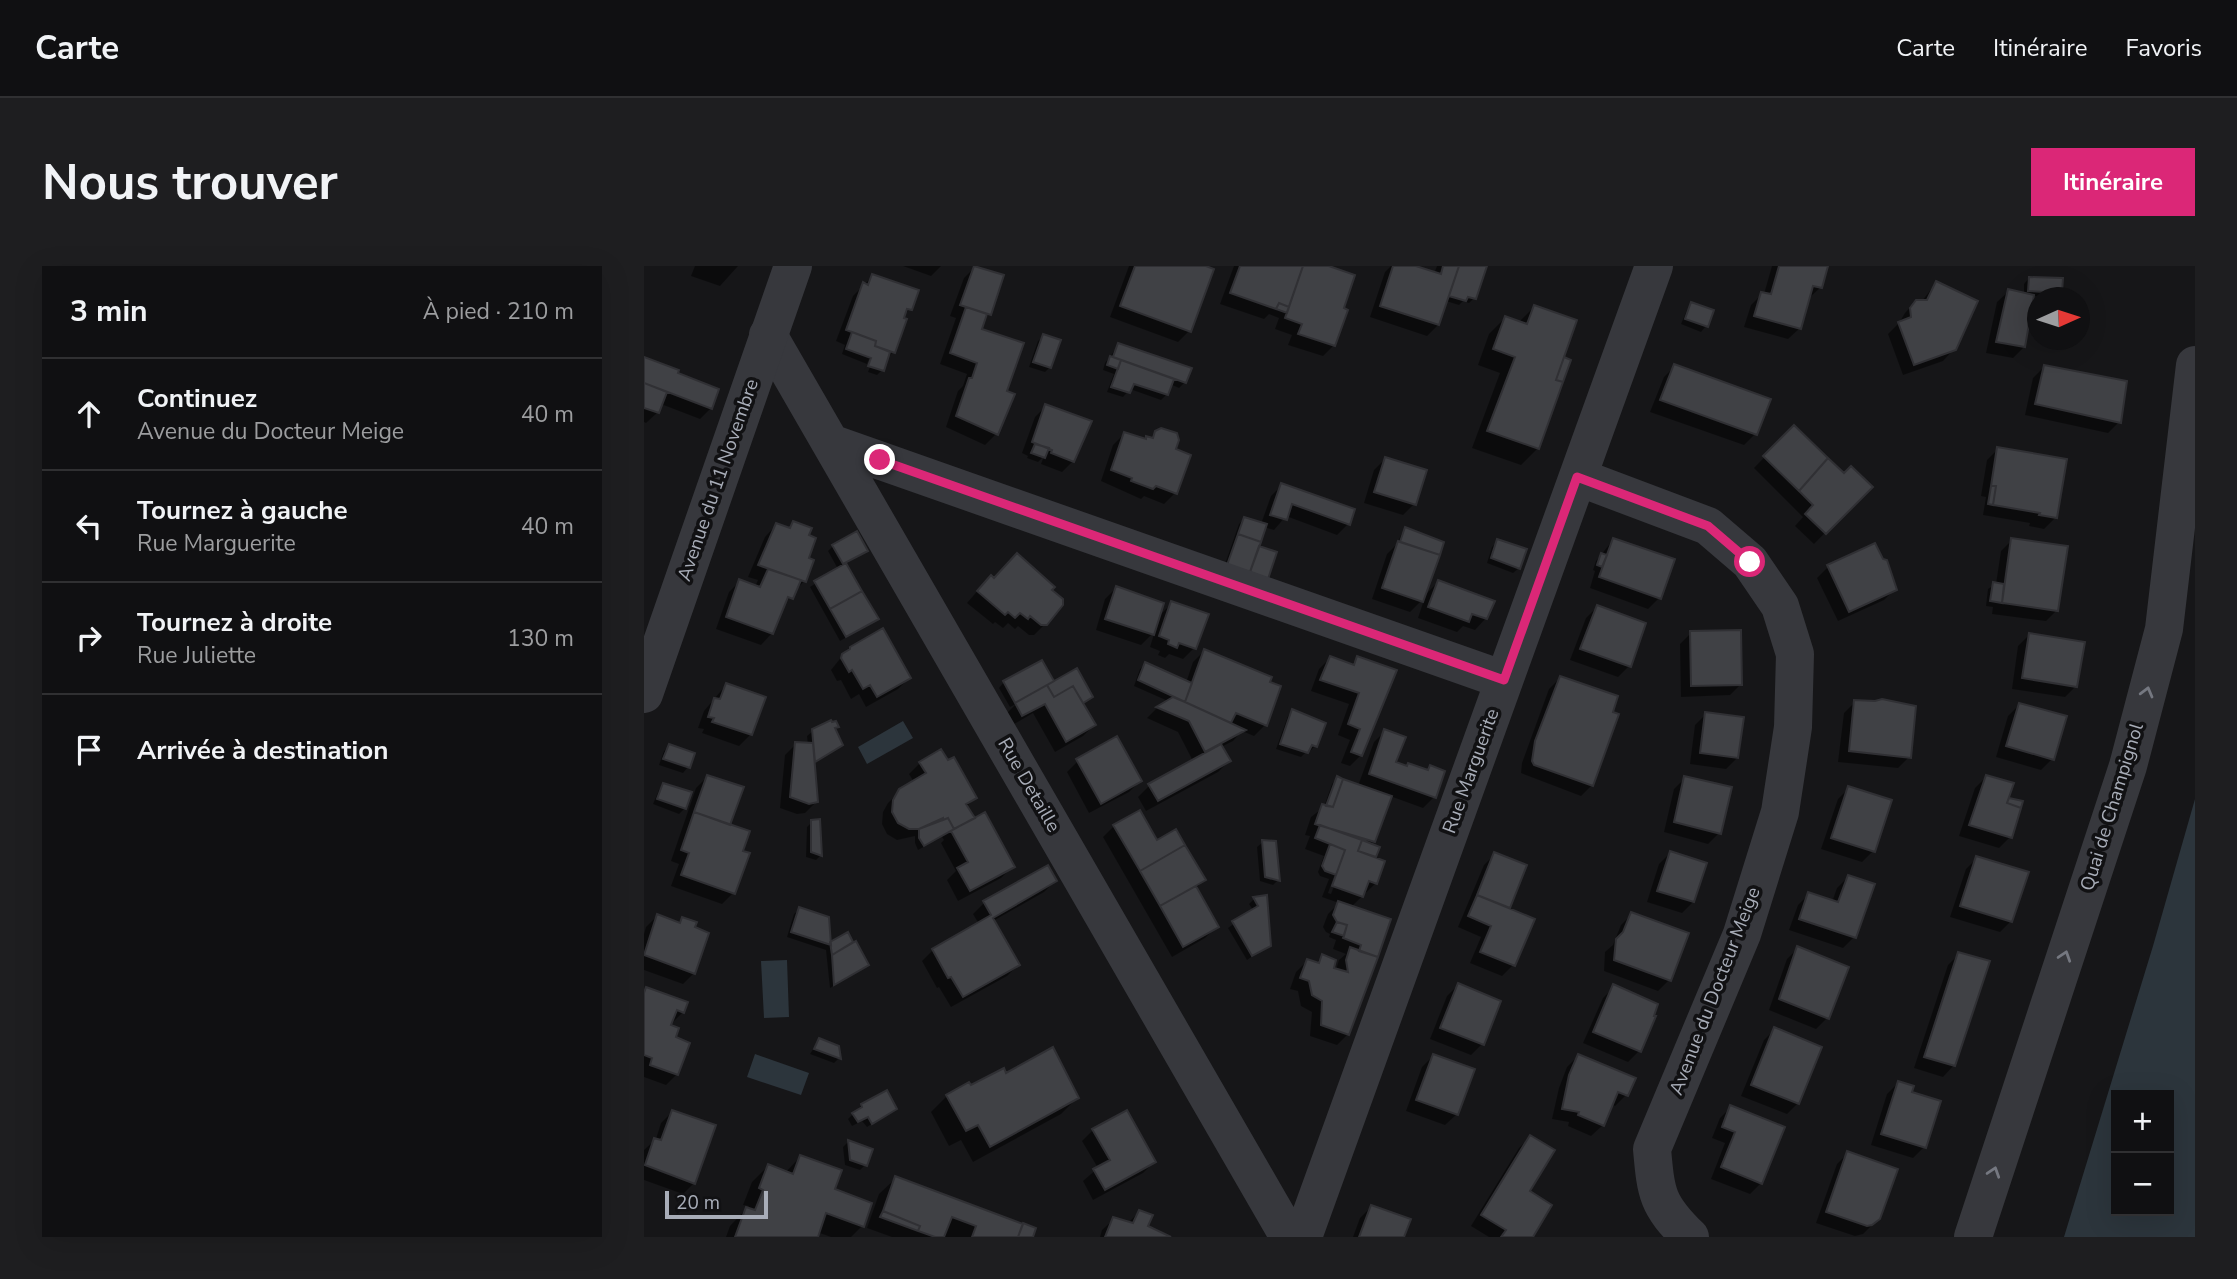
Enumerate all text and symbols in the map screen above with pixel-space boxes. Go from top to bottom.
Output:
text: Carte [35,26,119,71]
text: Carte [1896,32,1955,64]
text: Itinéraire [1993,32,2087,64]
text: Favoris [2125,32,2202,64]
button: Itinéraire [2031,148,2195,216]
text: Nous trouver [42,149,338,216]
north arrow [2027,287,2090,350]
text: 3 min [70,291,148,332]
text: À pied · 210 m [423,296,574,327]
street label: Avenue du 11 Novembre [671,375,765,585]
text: Continuez [137,381,257,416]
icon: ahead [70,395,108,433]
text: 40 m [521,399,574,430]
text: Avenue du Docteur Meige [137,416,404,447]
route end [864,444,895,475]
text: Tournez à gauche [137,493,348,528]
icon: left [70,507,108,545]
text: 40 m [521,511,574,542]
text: Rue Marguerite [137,528,296,559]
route start [1734,546,1765,577]
text: Tournez à droite [137,605,332,640]
icon: right [70,619,108,657]
text: 130 m [507,623,574,654]
text: Rue Juliette [137,640,256,671]
one-way arrow [2139,686,2153,698]
street label: Rue Marguerite [1436,705,1506,837]
street label: Quai de Champignol [2074,720,2150,894]
icon: arrive [70,731,108,769]
text: Arrivée à destination [137,733,388,768]
street label: Rue Detaille [992,733,1066,837]
street label: Avenue du Docteur Meige [1663,883,1767,1099]
one-way arrow [2057,950,2071,963]
map controls [2111,1090,2174,1216]
button: + [2111,1090,2174,1153]
button: − [2111,1153,2174,1216]
one-way arrow [1986,1166,2000,1179]
scale bar [665,1188,768,1220]
text: 20 m [676,1190,720,1216]

